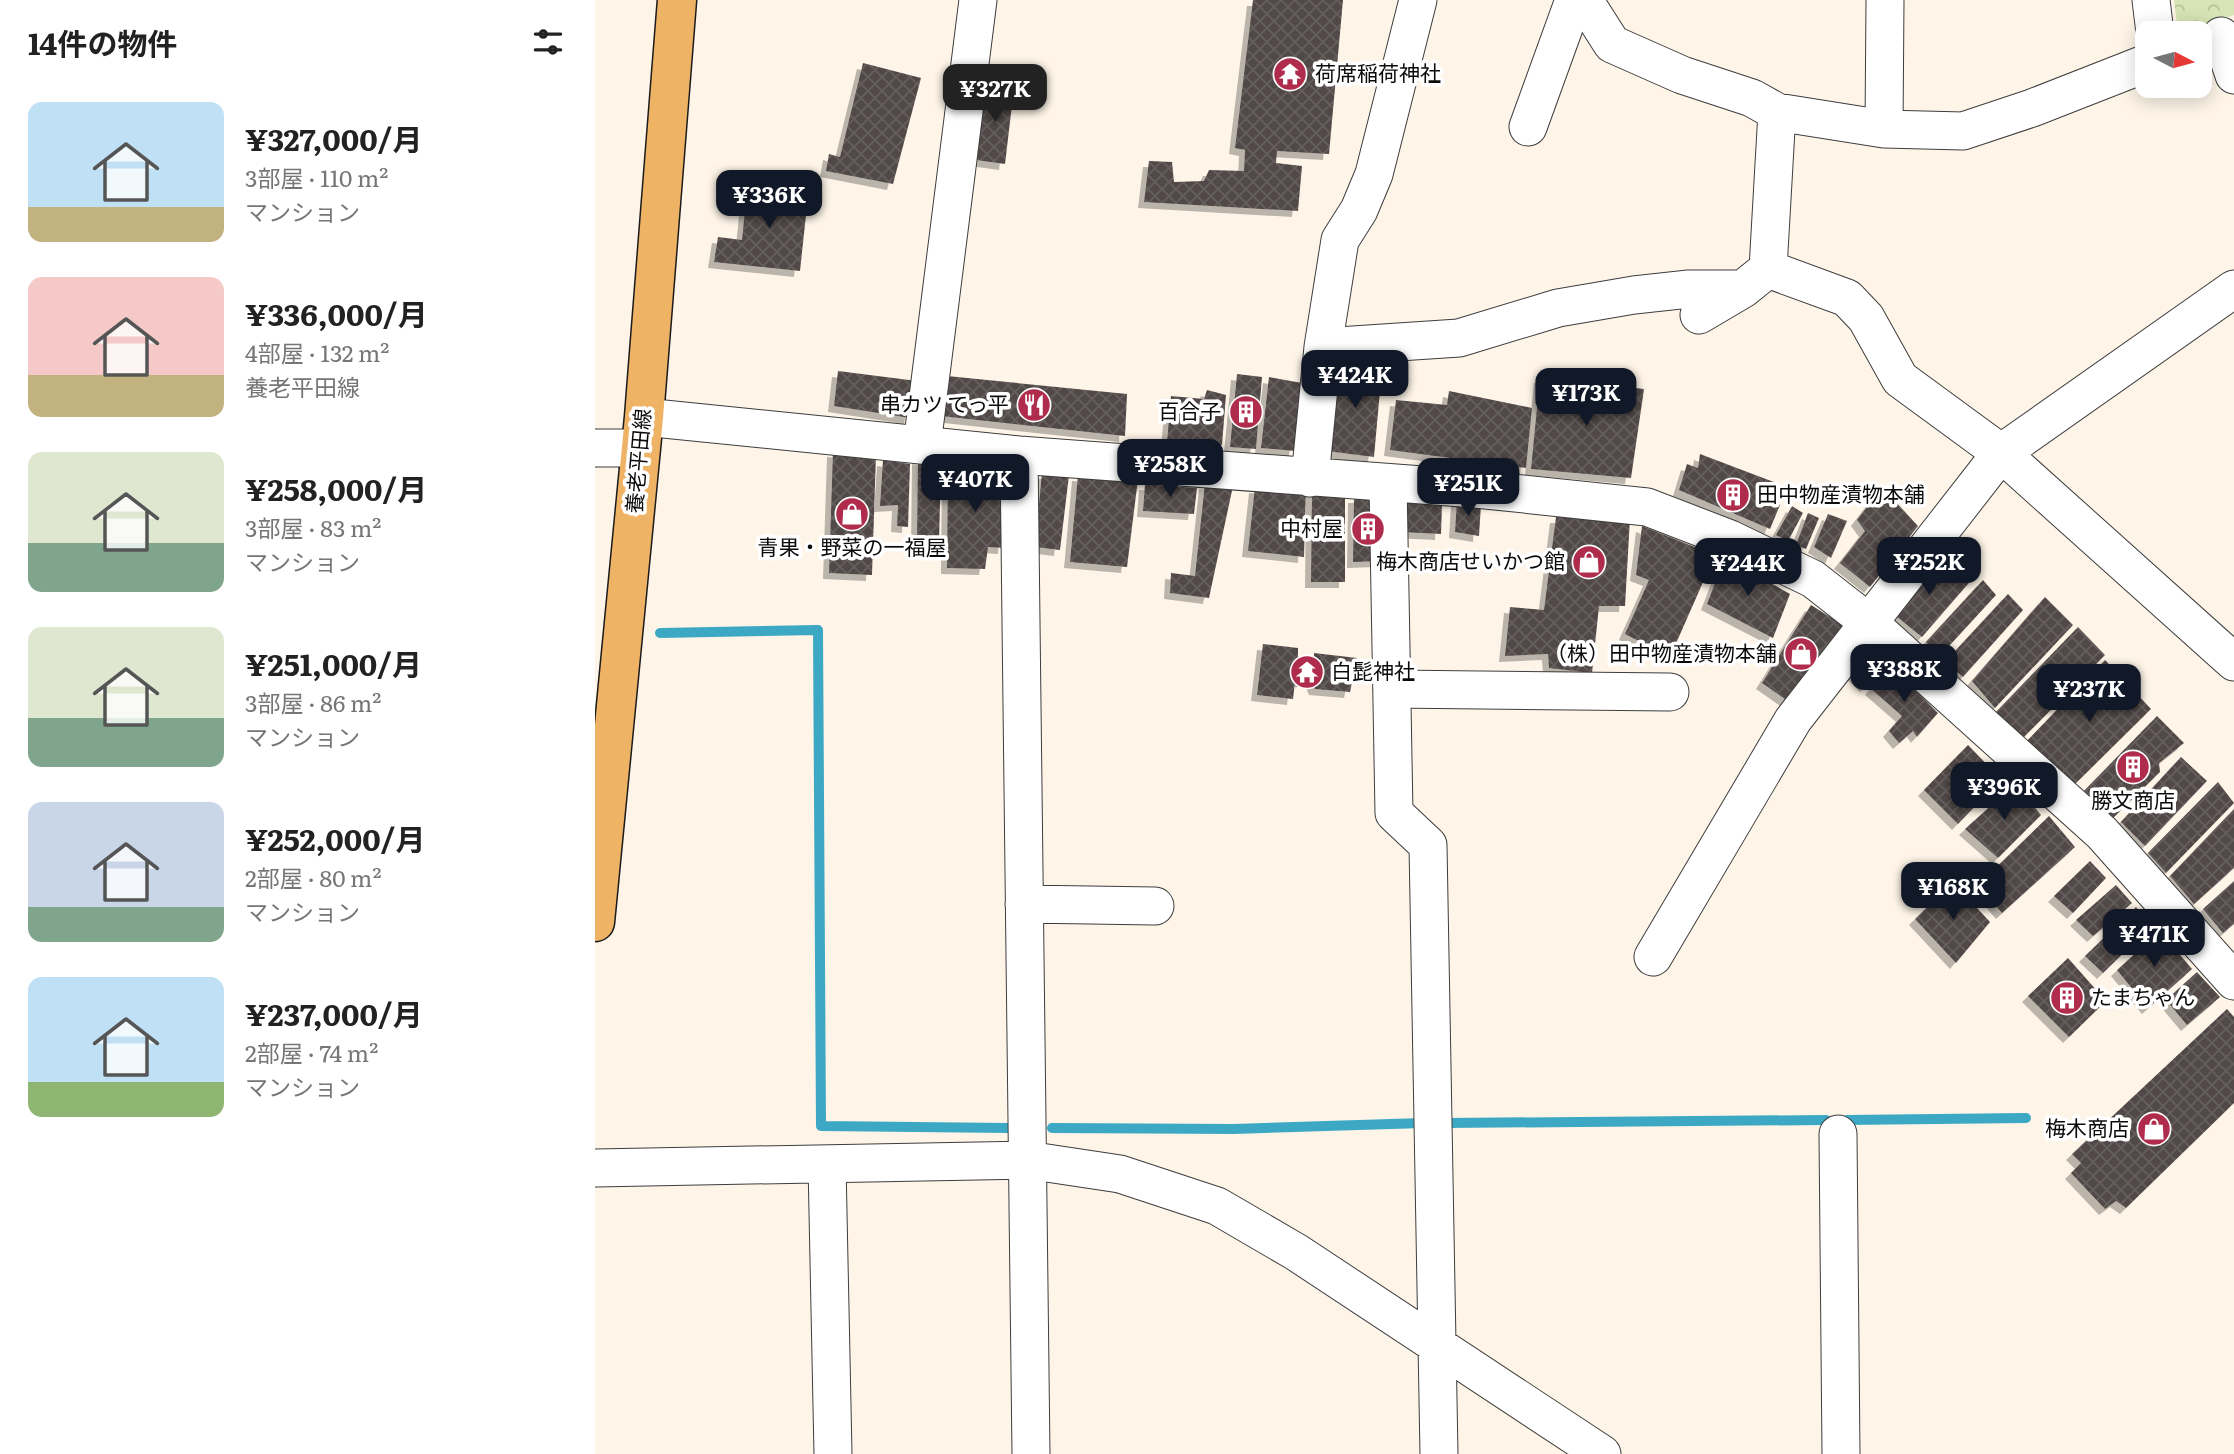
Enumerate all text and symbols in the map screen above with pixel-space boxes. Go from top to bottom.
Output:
text: 14件の物件 [28,20,177,64]
north arrow [2135,21,2212,98]
map controls [2135,21,2212,98]
icon: filters [529,23,567,61]
temple icon: 荷席稲荷神社 [1271,55,1309,93]
place label: 荷席稲荷神社 [1315,56,1441,87]
pin: ¥327K [946,64,1044,124]
text: ¥327K [959,70,1031,104]
text: ¥327,000/月 [245,116,422,160]
icon: home [84,130,168,214]
text: 3部屋 · 110 m² [245,160,388,194]
pin: ¥336K [720,170,818,230]
text: ¥336K [732,176,806,210]
text: マンション [245,194,360,228]
text: ¥336,000/月 [245,291,428,335]
icon: home [84,305,168,389]
text: 4部屋 · 132 m² [245,335,389,369]
pin: ¥424K [1306,350,1404,410]
text: ¥424K [1317,356,1393,390]
pin: ¥173K [1537,368,1635,428]
text: 養老平田線 [245,369,360,403]
text: ¥173K [1551,374,1621,408]
restaurant icon: 串カツ てっ平 [1015,386,1053,424]
place label: 串カツ てっ平 [880,387,1009,418]
building icon: 百合子 [1227,393,1265,431]
place label: 百合子 [1158,394,1221,425]
street label: 養老平田線 [616,407,657,514]
pin: ¥258K [1121,440,1219,499]
text: ¥258K [1133,445,1207,479]
pin: ¥407K [926,454,1024,514]
pin: ¥251K [1419,458,1517,518]
text: ¥407K [937,460,1013,494]
text: ¥251K [1433,464,1503,498]
text: ¥258,000/月 [245,466,427,510]
building icon: 田中物産漬物本舗 [1714,476,1752,514]
place label: 田中物産漬物本舗 [1757,477,1925,508]
icon: home [84,480,168,564]
shop icon: 青果・野菜の一福屋 [833,495,871,533]
text: 3部屋 · 83 m² [245,510,382,544]
building icon: 中村屋 [1349,510,1387,548]
place label: 中村屋 [1280,511,1343,542]
place label: 青果・野菜の一福屋 [758,530,947,561]
pin: ¥244K [1699,538,1797,598]
pin: ¥252K [1880,538,1978,597]
shop icon: 梅木商店せいかつ館 [1570,543,1608,581]
text: ¥252K [1893,543,1965,577]
text: マンション [245,544,360,578]
place label: 梅木商店せいかつ館 [1376,544,1565,575]
text: ¥244K [1710,544,1786,578]
shop icon: （株）田中物産漬物本舗 [1782,635,1820,673]
place label: （株）田中物産漬物本舗 [1546,636,1777,667]
text: ¥251,000/月 [245,641,422,685]
pin: ¥388K [1855,644,1953,704]
text: ¥388K [1866,650,1942,684]
temple icon: 白髭神社 [1288,653,1326,691]
place label: 白髭神社 [1331,654,1415,685]
icon: home [84,655,168,739]
pin: ¥237K [2040,664,2138,724]
text: ¥237K [2053,670,2125,704]
text: 3部屋 · 86 m² [245,685,381,719]
text: マンション [245,719,360,753]
building icon: 勝文商店 [2114,748,2152,786]
pin: ¥396K [1955,762,2053,822]
text: ¥396K [1967,768,2041,802]
place label: 勝文商店 [2091,783,2175,814]
text: ¥252,000/月 [245,816,425,860]
icon: home [84,830,168,914]
text: 2部屋 · 80 m² [245,860,382,894]
pin: ¥168K [1904,862,2002,922]
text: ¥168K [1917,868,1989,902]
text: マンション [245,894,360,928]
pin: ¥471K [2105,909,2203,969]
text: ¥471K [2119,915,2189,949]
building icon: たまちゃん [2048,979,2086,1017]
place label: たまちゃん [2091,980,2195,1011]
text: ¥237,000/月 [245,991,423,1035]
icon: home [84,1005,168,1089]
text: 2部屋 · 74 m² [245,1035,378,1069]
text: マンション [245,1069,360,1103]
shop icon: 梅木商店 [2135,1110,2173,1148]
place label: 梅木商店 [2045,1111,2129,1142]

